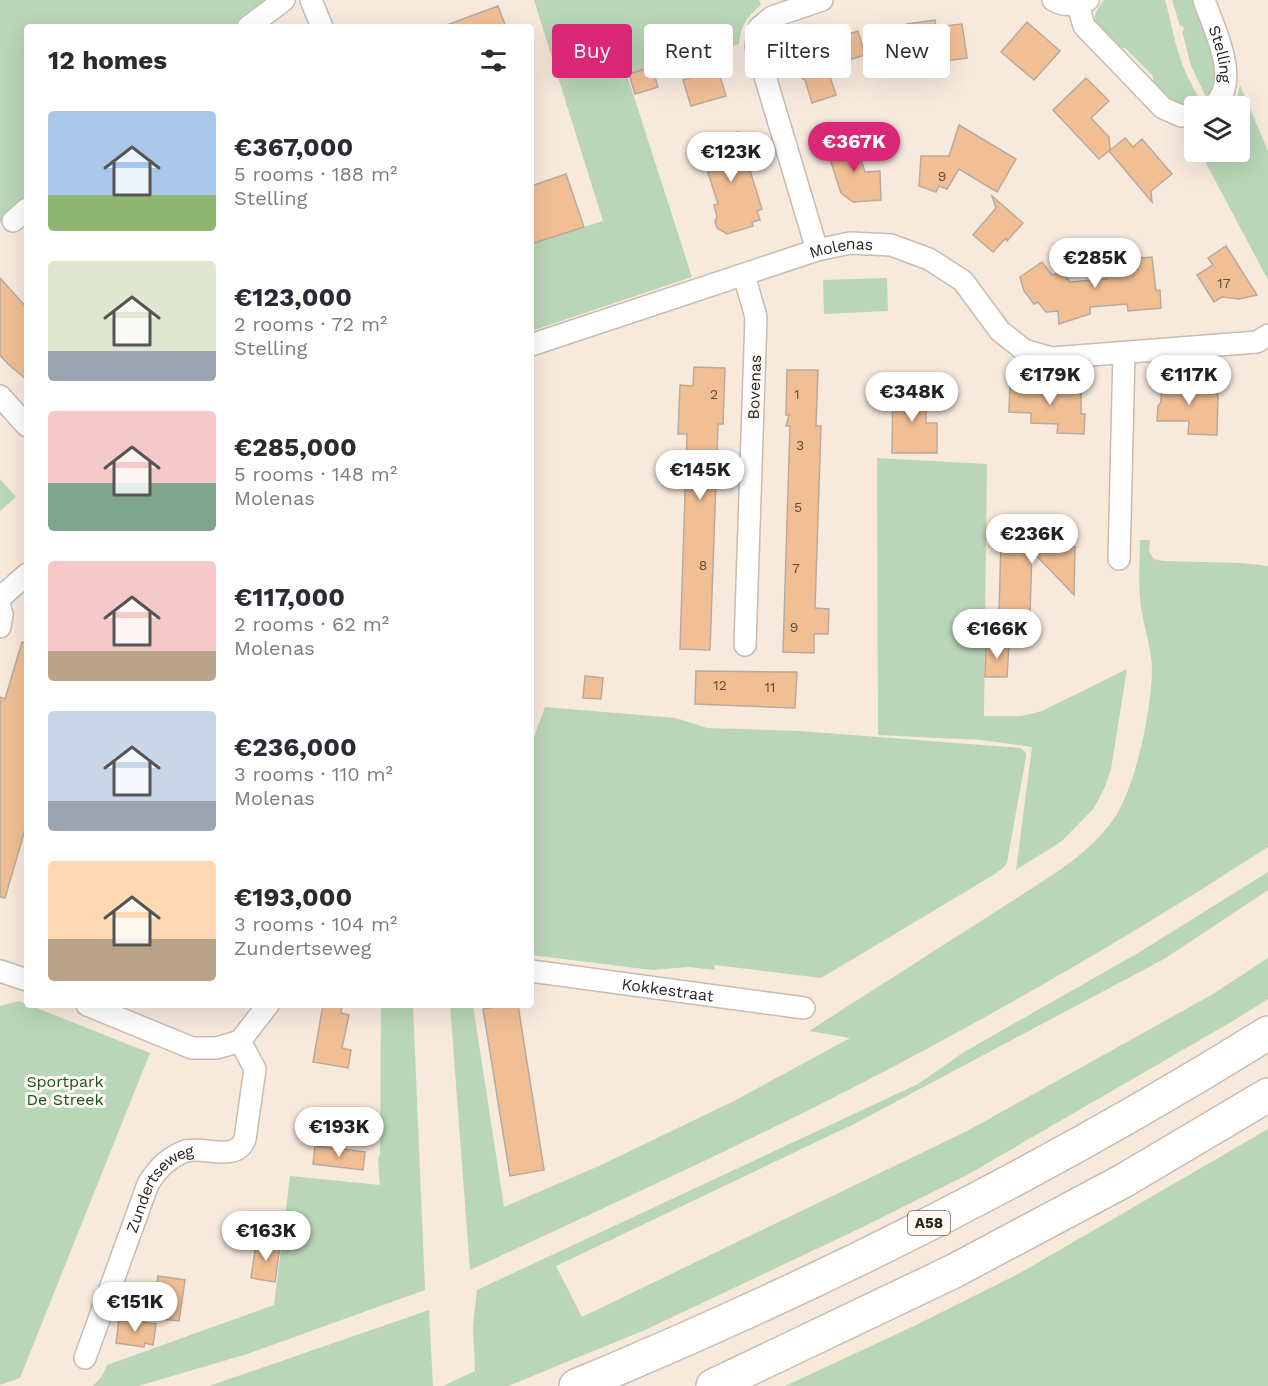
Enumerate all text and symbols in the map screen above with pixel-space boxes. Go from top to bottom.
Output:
street label: Stelling [1204,23,1235,84]
chip: Buy [552,24,632,78]
chip: Rent [644,24,733,78]
chip: Filters [745,24,851,78]
chip: New [863,24,950,78]
icon: filters [477,44,510,77]
text: 12 homes [48,45,167,75]
map controls [1184,96,1250,162]
button: layers [1184,96,1250,162]
pin: €367K [812,122,896,173]
text: €367K [822,129,886,153]
text: €367,000 [234,132,353,162]
pin: €123K [689,132,773,183]
icon: home [96,135,168,207]
text: €123K [701,139,761,163]
text: 5 rooms · 188 m² [234,162,397,186]
house number: 9 [938,168,946,184]
text: Stelling [234,186,307,210]
street label: Molenas [807,234,874,262]
pin: €285K [1053,238,1137,289]
text: €285K [1063,245,1127,269]
house number: 17 [1217,275,1231,291]
text: €123,000 [234,282,352,312]
icon: home [96,285,168,357]
text: 2 rooms · 72 m² [234,312,387,336]
text: Stelling [234,336,307,360]
street label: Bovenas [744,354,765,420]
pin: €179K [1008,355,1092,406]
pin: €117K [1147,355,1231,406]
text: €179K [1020,362,1081,386]
text: €117K [1160,362,1218,386]
pin: €348K [870,372,954,423]
text: €348K [879,379,945,403]
house number: 2 [710,386,718,402]
house number: 1 [794,386,800,402]
text: €285,000 [234,432,357,462]
icon: home [96,435,168,507]
house number: 3 [796,437,804,453]
pin: €145K [658,450,742,501]
text: €145K [669,457,731,481]
text: 5 rooms · 148 m² [234,462,397,486]
text: Molenas [234,486,315,510]
house number: 5 [794,499,802,515]
pin: €236K [990,514,1074,565]
text: €236K [1000,521,1064,545]
house number: 8 [699,557,707,573]
house number: 7 [792,560,800,576]
text: €117,000 [234,582,345,612]
icon: home [96,585,168,657]
pin: €166K [955,609,1039,660]
text: 2 rooms · 62 m² [234,612,389,636]
text: €166K [966,616,1028,640]
house number: 9 [790,619,798,635]
text: Molenas [234,636,315,660]
house number: 12 [713,677,727,693]
house number: 11 [765,679,775,695]
text: €236,000 [234,732,357,762]
icon: home [96,735,168,807]
text: 3 rooms · 110 m² [234,762,393,786]
text: Molenas [234,786,315,810]
text: €193,000 [234,882,352,912]
icon: home [96,885,168,957]
text: 3 rooms · 104 m² [234,912,397,936]
text: Zundertseweg [234,936,371,960]
street label: Kokkestraat [621,974,715,1006]
park label: Sportpark De Streek [26,1072,104,1109]
pin: €193K [297,1107,381,1158]
text: €193K [309,1114,369,1138]
street label: Zundertseweg [122,1141,195,1235]
pin: €163K [224,1211,308,1262]
road number: A58 [908,1211,950,1235]
text: €163K [236,1218,296,1242]
pin: €151K [93,1282,177,1333]
text: €151K [107,1289,163,1313]

